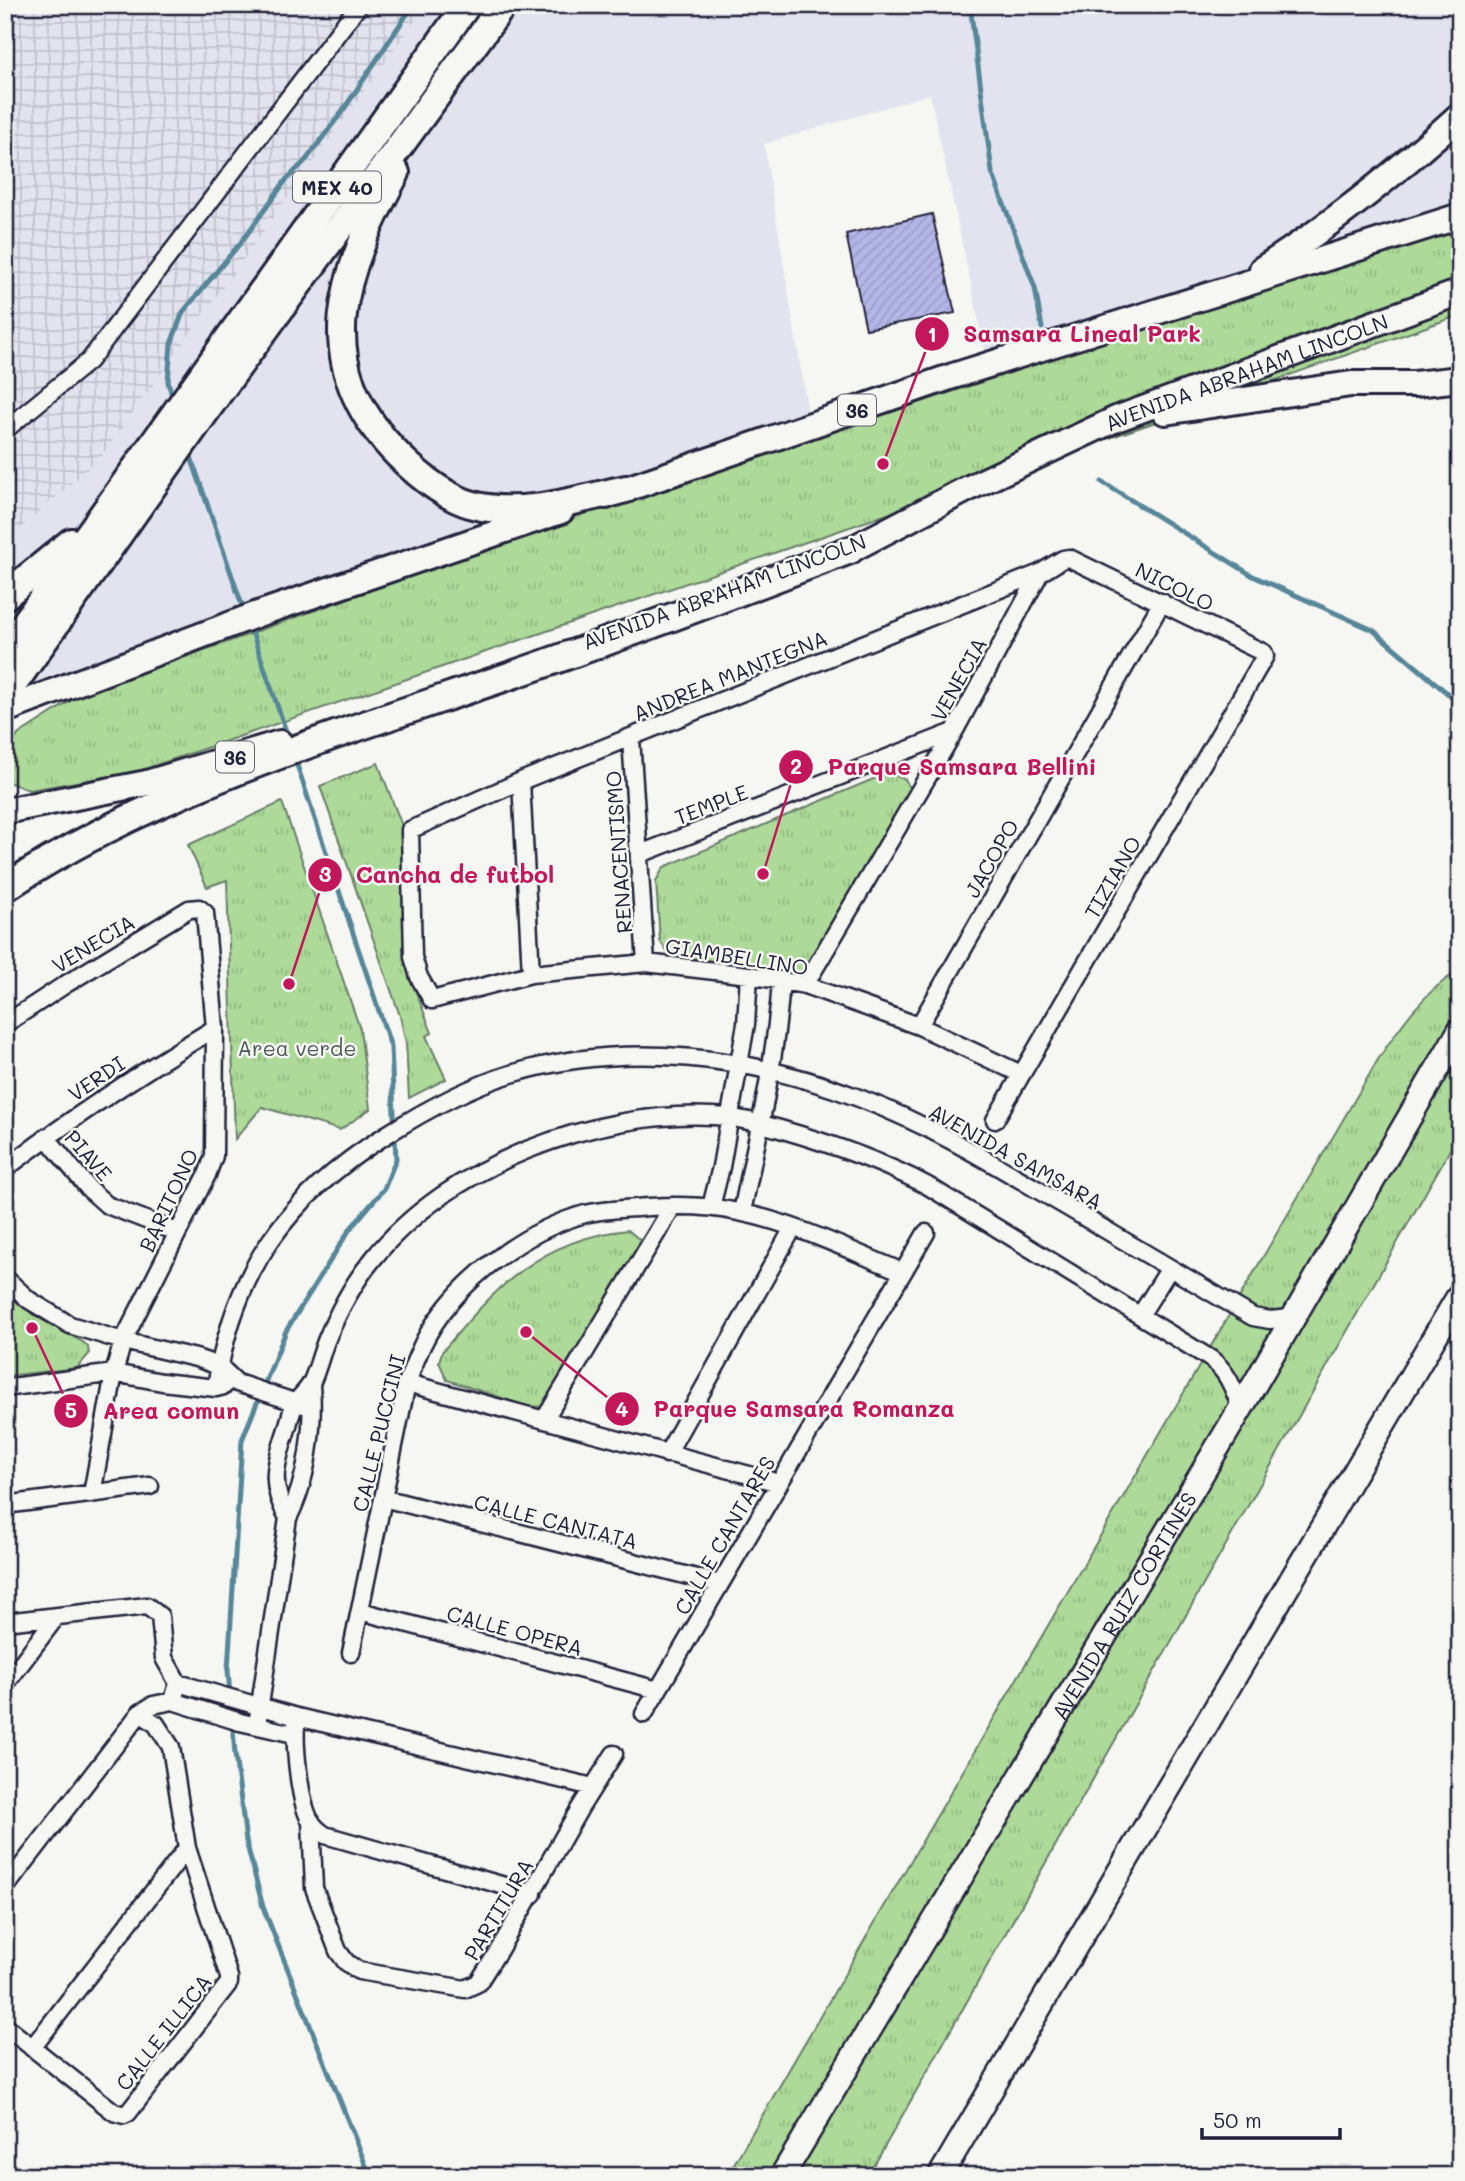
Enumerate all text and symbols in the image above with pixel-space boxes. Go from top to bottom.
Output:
road number: MEX 40 [293,172,381,202]
street label: AVENIDA ABRAHAM LINCOLN [1100,306,1391,436]
callout: Samsara Lineal Park [914,312,1215,356]
text: Samsara Lineal Park [963,318,1201,348]
text: 1 [927,320,937,347]
road number: 36 [838,394,876,426]
street label: AVENIDA ABRAHAM LINCOLN [579,527,869,655]
street label: NICOLO [1131,555,1219,617]
street label: ANDREA MANTEGNA [629,624,831,726]
street label: VENECIA [924,632,992,726]
road number: 36 [216,742,254,772]
callout: Parque Samsara Bellini [778,745,1110,789]
text: Parque Samsara Bellini [827,751,1097,781]
text: 2 [790,752,802,779]
street label: RENACENTISMO [599,770,637,934]
street label: TEMPLE [671,778,751,830]
street label: JACOPO [958,814,1024,902]
street label: TIZIANO [1078,831,1146,923]
callout: Cancha de futbol [307,853,569,897]
text: Cancha de futbol [356,859,554,889]
text: 3 [319,860,331,887]
street label: VENECIA [47,908,139,978]
street label: GIAMBELLINO [664,931,810,981]
park label: Area verde [238,1034,356,1061]
street label: VERDI [62,1049,130,1107]
street label: AVENIDA SAMSARA [924,1097,1108,1215]
street label: PIAVE [59,1124,119,1186]
street label: BARITONO [132,1144,204,1256]
street label: CALLE PUCCINI [345,1352,411,1514]
callout: Parque Samsara Romanza [604,1387,969,1431]
callout: Area comun [54,1389,253,1433]
text: Parque Samsara Romanza [653,1393,955,1423]
text: Area comun [103,1395,239,1425]
text: 4 [615,1395,629,1422]
text: 5 [65,1396,77,1423]
street label: CALLE CANTARES [668,1451,780,1619]
street label: AVENIDA RUIZ CORTINES [1045,1487,1202,1724]
street label: CALLE CANTATA [471,1488,641,1554]
street label: CALLE OPERA [444,1599,586,1661]
street label: PARTITURA [457,1853,539,1965]
street label: CALLE ILLICA [109,1968,217,2096]
scale bar [1202,2097,1341,2141]
text: 50 m [1213,2106,1262,2133]

